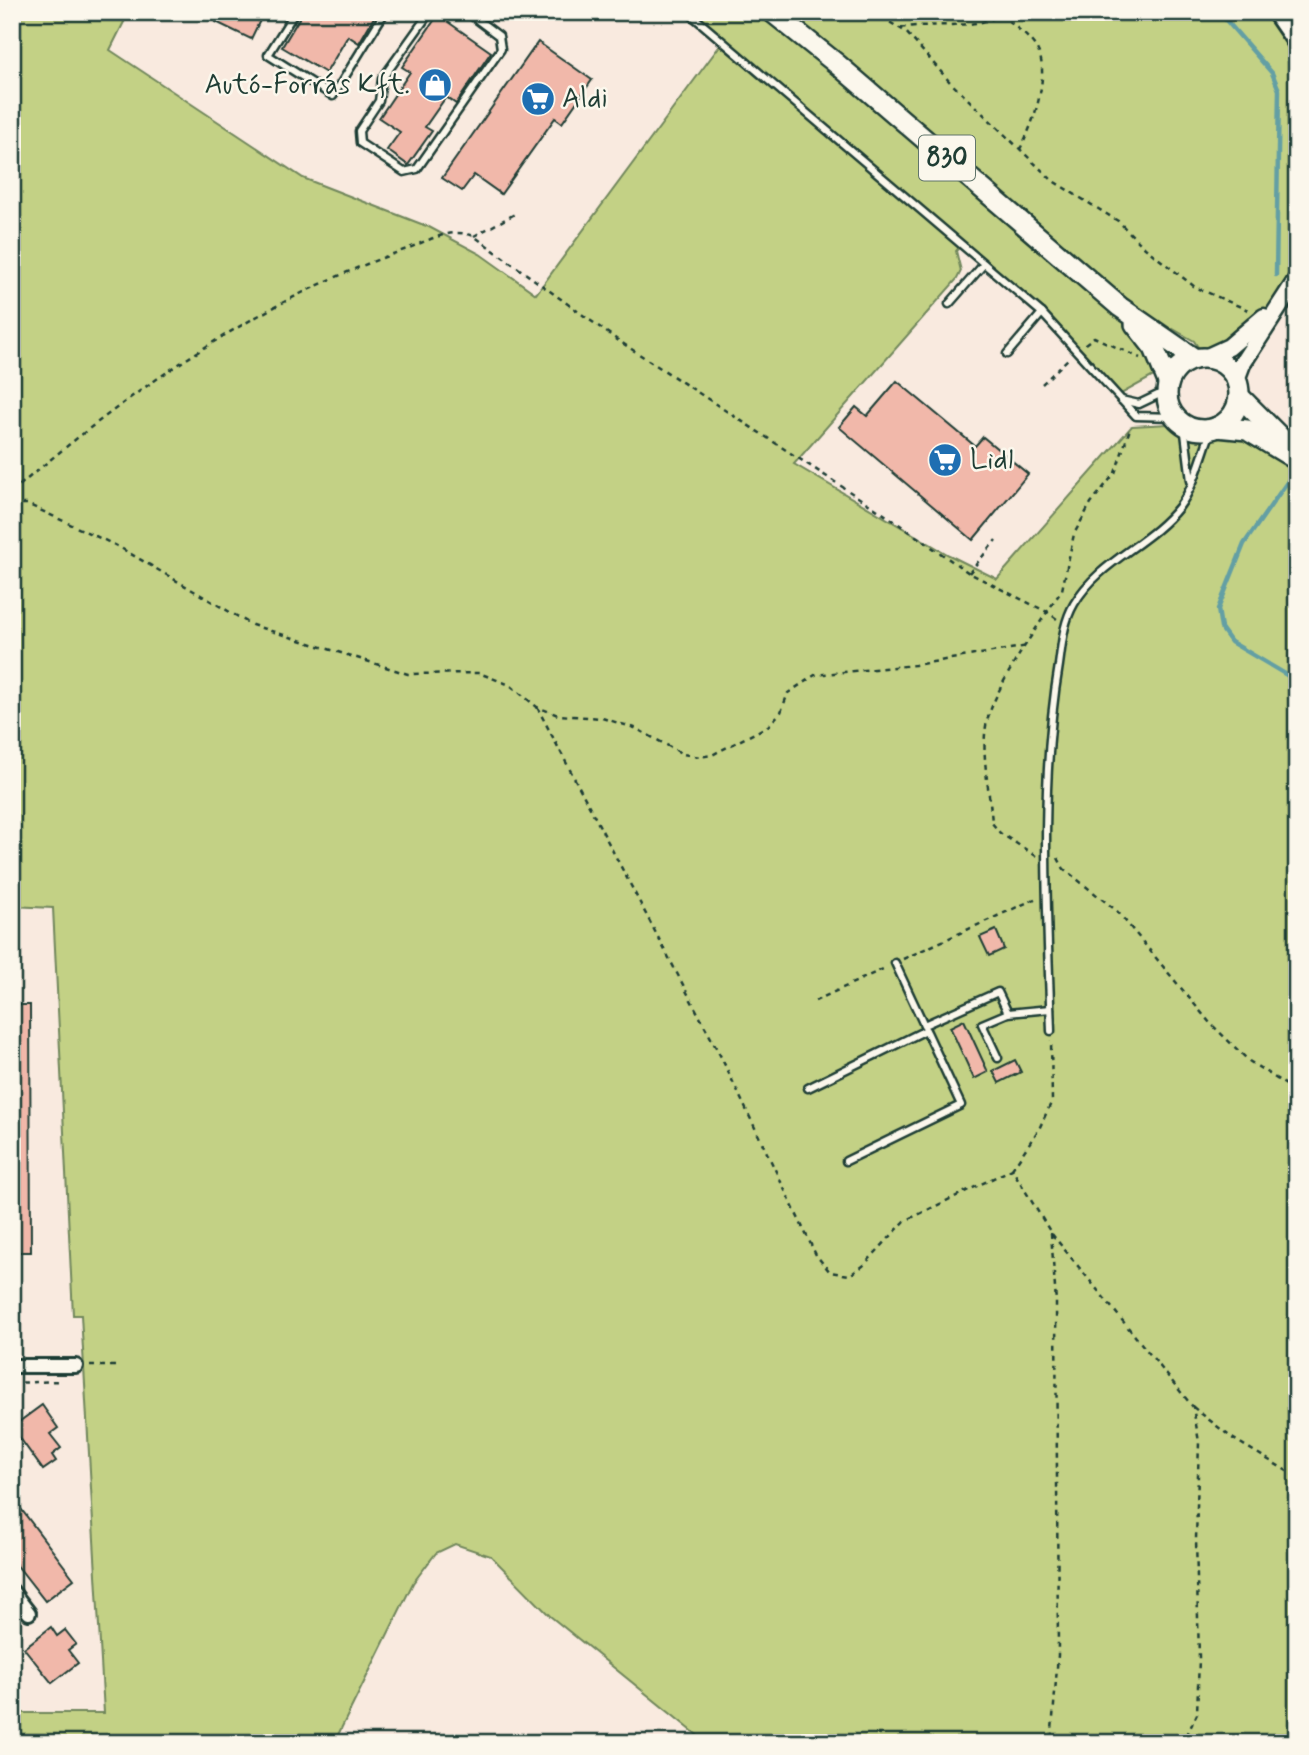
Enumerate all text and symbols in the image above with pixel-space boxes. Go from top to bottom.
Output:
shop icon: Autó-Forrás Kft. [416,66,454,104]
place label: Autó-Forrás Kft. [204,67,410,104]
supermarket icon: Aldi [519,80,557,118]
place label: Aldi [562,81,608,118]
road number: 830 [919,136,975,181]
supermarket icon: Lidl [926,441,964,479]
place label: Lidl [970,442,1013,479]

